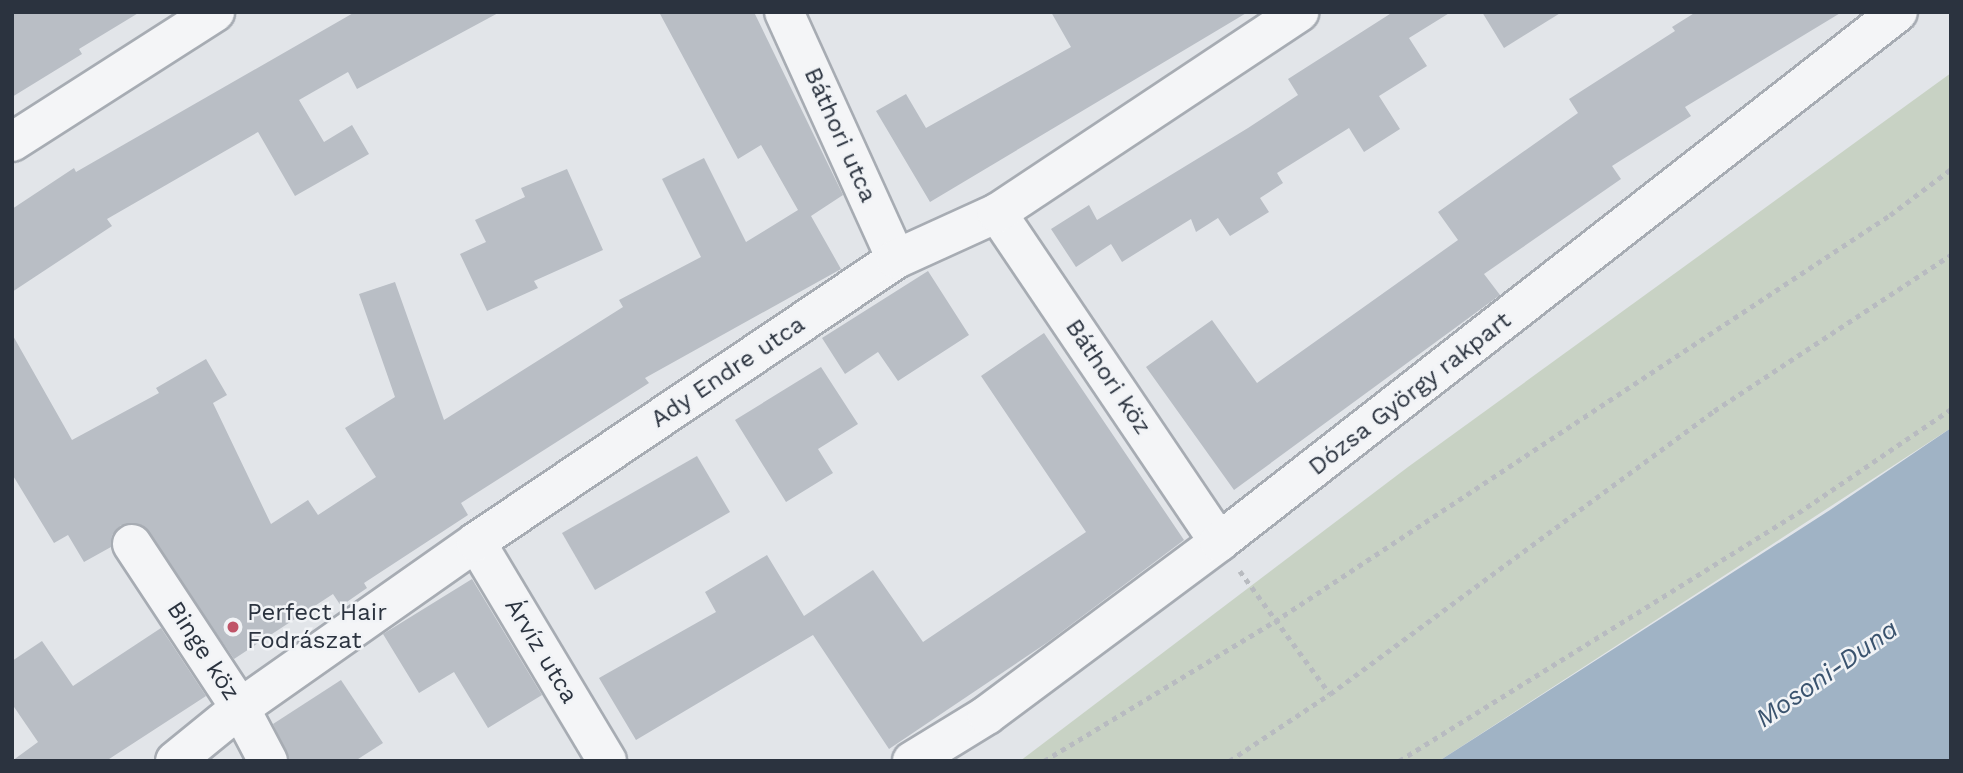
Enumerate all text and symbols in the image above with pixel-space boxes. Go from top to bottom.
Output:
street label: Báthori utca [797,63,883,207]
street label: Dózsa György rakpart [1303,306,1517,482]
street label: Ady Endre utca [645,310,811,434]
street label: Báthori köz [1059,314,1157,440]
street label: Árvíz utca [498,593,584,709]
street label: Binge köz [160,596,246,706]
place label: Perfect Hair Fodrászat [247,599,387,655]
water label: Mosoni-Duna [1750,613,1904,735]
marker: Perfect Hair Fodrászat [225,619,241,635]

